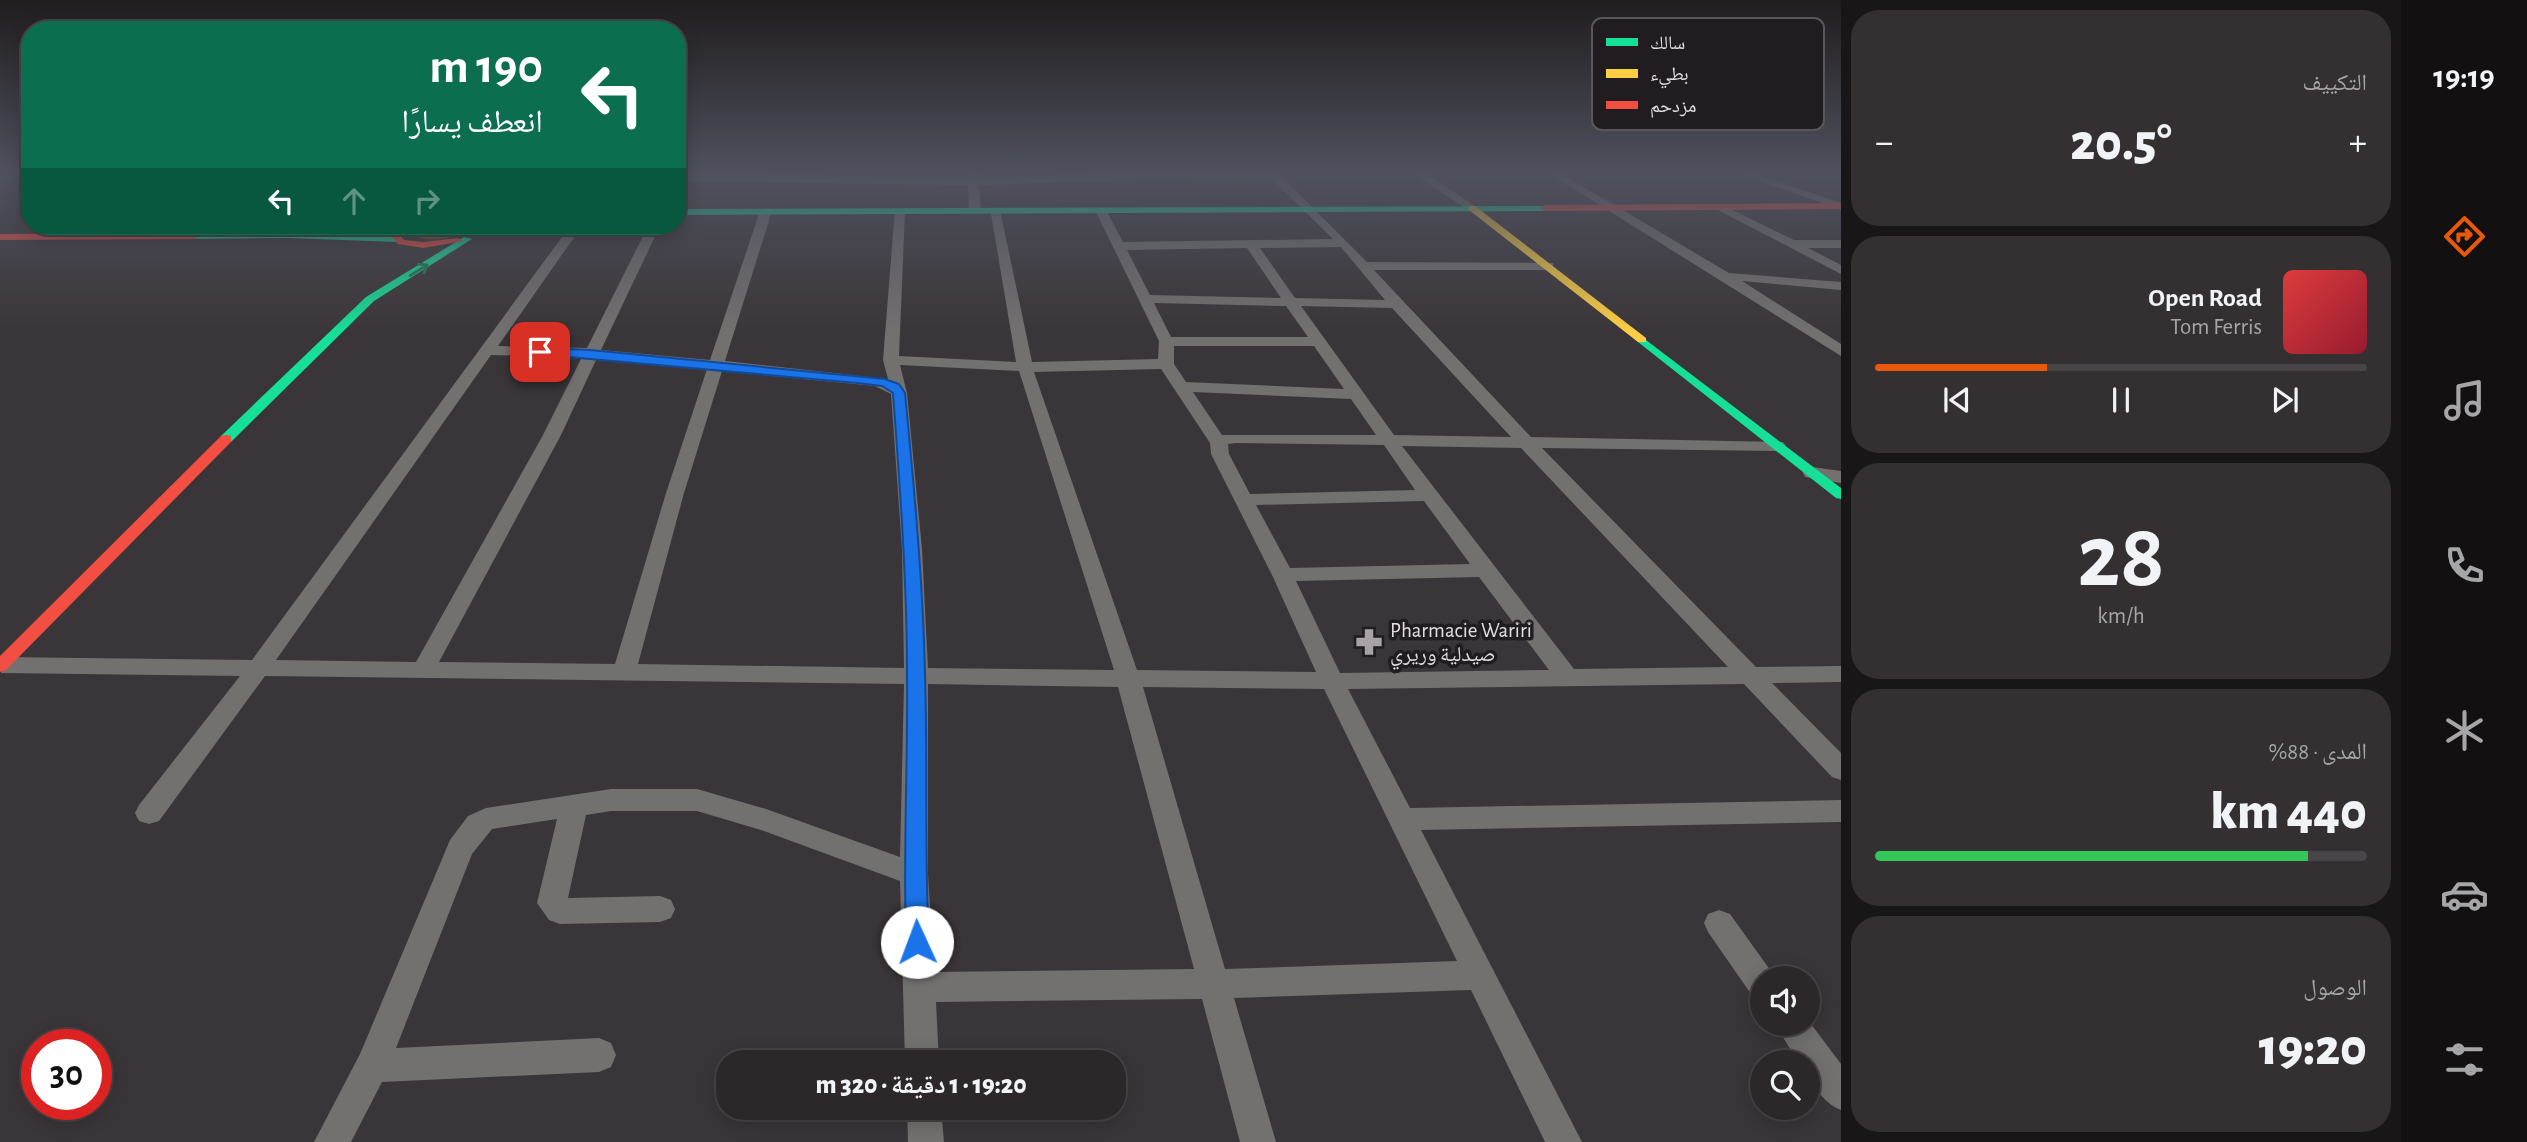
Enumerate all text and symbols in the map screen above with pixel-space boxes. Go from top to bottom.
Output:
legend [1592,18,1824,130]
text: سالك [1650,34,1685,53]
text: 190 m [429,43,543,92]
icon: left [567,49,658,140]
text: 19:19 [2433,61,2495,93]
text: بطيء [1650,65,1689,89]
text: التكييف [2302,72,2367,95]
text: مزدحم [1650,97,1696,118]
text: انعطف يسارًا [402,106,543,138]
text: 20.5° [2070,117,2172,169]
text: − [1875,124,1893,162]
text: + [2349,124,2367,162]
icon: left [262,182,300,220]
icon: ahead [335,182,373,220]
icon: right [408,182,446,220]
icon: directions [2440,212,2489,261]
one-way arrow [408,262,428,276]
text: Open Road [2148,285,2262,311]
text: Tom Ferris [2170,316,2262,339]
pin [510,322,570,382]
icon: arrive [521,333,559,371]
icon: music [2440,376,2489,425]
icon: previous [1938,381,1976,419]
icon: pause [2102,381,2140,419]
icon: next [2266,381,2304,419]
text: 28 [2077,512,2165,603]
icon: phone [2440,541,2489,590]
text: km/h [2097,605,2145,628]
place label: Pharmacie Wariri صيدلية وريري [1390,620,1532,670]
pharmacy icon: Pharmacie Wariri صيدلية وريري [1354,627,1384,657]
icon: climate [2440,706,2489,755]
text: المدى · 88% [2268,741,2367,764]
text: 440 km [2210,786,2367,838]
icon: car [2440,870,2489,919]
position arrow [880,905,954,979]
map controls [1750,966,1820,1120]
button: sound [1750,966,1820,1036]
text: الوصول [2303,977,2367,1000]
text: 19:20 [2259,1022,2367,1074]
speed limit sign: 30 [21,1029,112,1120]
icon: filters [2440,1035,2489,1084]
button: search [1750,1050,1820,1120]
text: 19:20 · 1 دقيقة · 320 m [815,1072,1027,1098]

